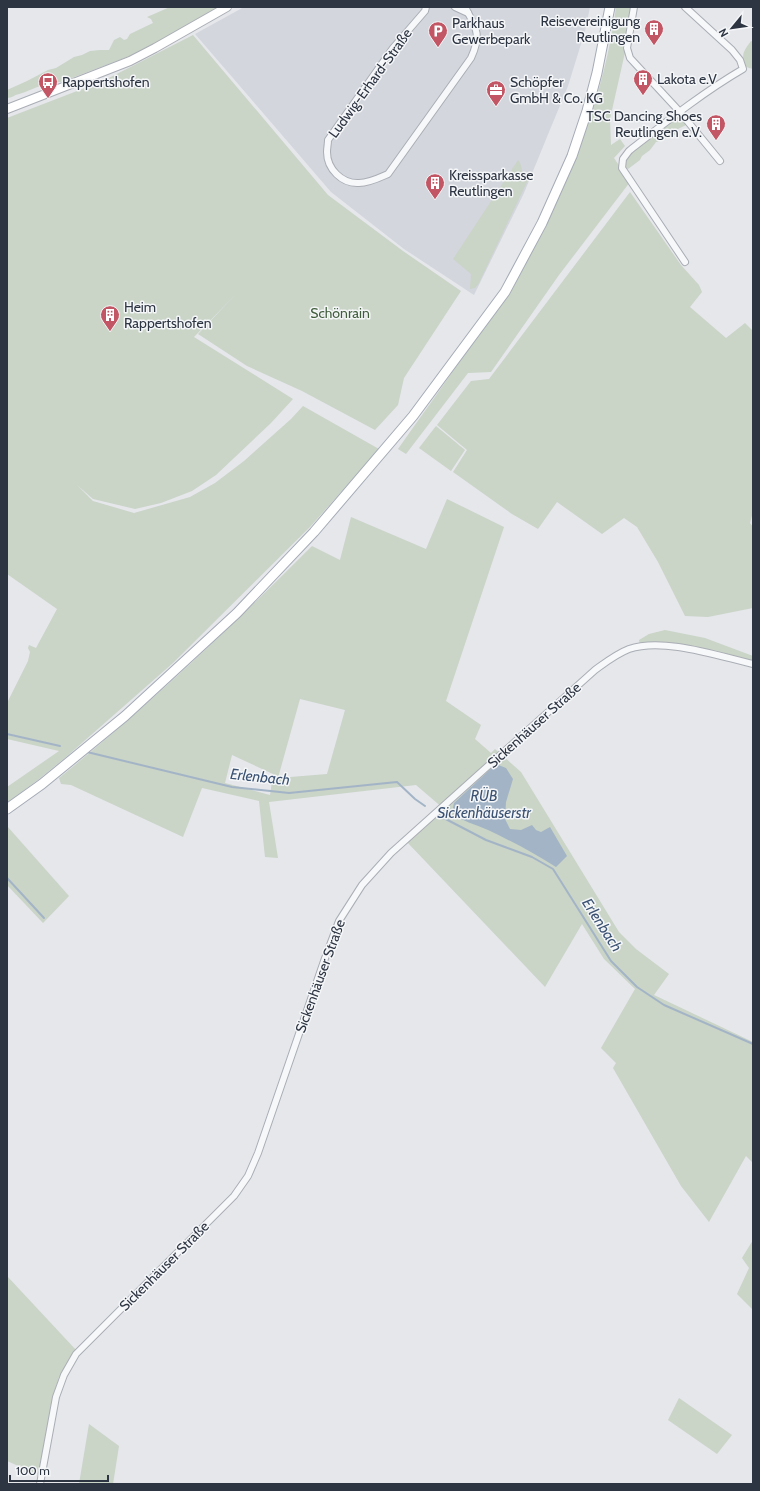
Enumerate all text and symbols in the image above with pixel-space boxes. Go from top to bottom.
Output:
north arrow [712,8,752,48]
place label: Reisevereinigung Reutlingen [541,12,641,46]
place label: Parkhaus Gewerbepark [452,14,531,48]
building icon: Reisevereinigung Reutlingen [643,18,665,46]
parking icon: Parkhaus Gewerbepark [427,20,449,48]
street label: Ludwig-Erhard-Straße [324,25,416,141]
text: N [715,26,731,40]
building icon: Lakota e.V [632,68,654,96]
place label: Lakota e.V [657,70,717,88]
bus stop icon: Rappertshofen [37,71,59,99]
place label: Rappertshofen [62,73,150,91]
place label: Schöpfer GmbH & Co. KG [510,73,603,107]
office icon: Schöpfer GmbH & Co. KG [485,79,507,107]
place label: TSC Dancing Shoes Reutlingen e.V. [586,107,702,141]
building icon: TSC Dancing Shoes Reutlingen e.V. [705,113,727,141]
place label: Kreissparkasse Reutlingen [449,166,534,200]
building icon: Kreissparkasse Reutlingen [424,172,446,200]
place label: Heim Rappertshofen [124,298,212,332]
building icon: Heim Rappertshofen [99,304,121,332]
park label: Schönrain [310,304,370,322]
street label: Sickenhäuser Straße [484,678,584,772]
water label: Erlenbach [229,765,291,789]
water label: RÜB Sickenhäuserstr [437,786,532,822]
water label: Erlenbach [578,895,626,955]
street label: Sickenhäuser Straße [291,917,349,1035]
street label: Sickenhäuser Straße [115,1217,213,1315]
scale bar [10,1457,108,1483]
text: 100 m [16,1463,50,1478]

